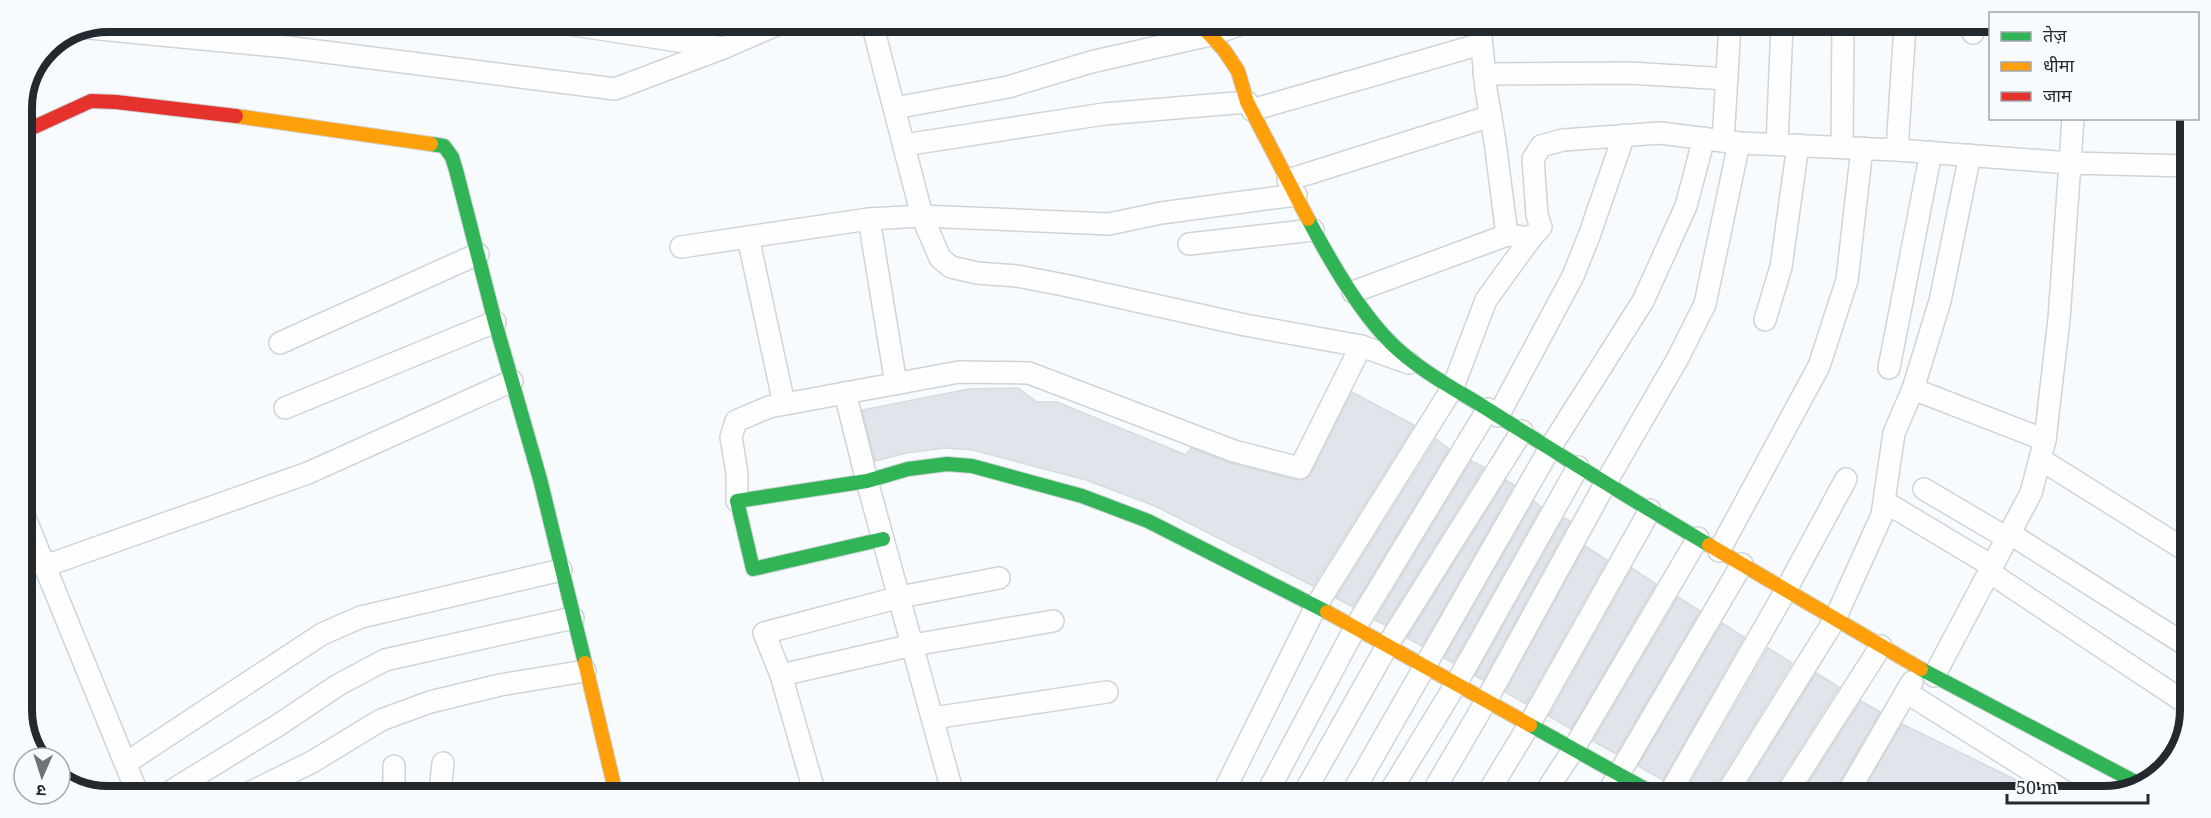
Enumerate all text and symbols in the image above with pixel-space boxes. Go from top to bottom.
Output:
legend [1989,12,2199,120]
text: तेज़ [2043,23,2067,47]
text: धीमा [2043,53,2074,77]
text: जाम [2043,83,2073,107]
north arrow [12,746,72,806]
scale bar [2007,767,2148,805]
text: 50 m [2016,775,2058,799]
text: उ [35,780,46,802]

